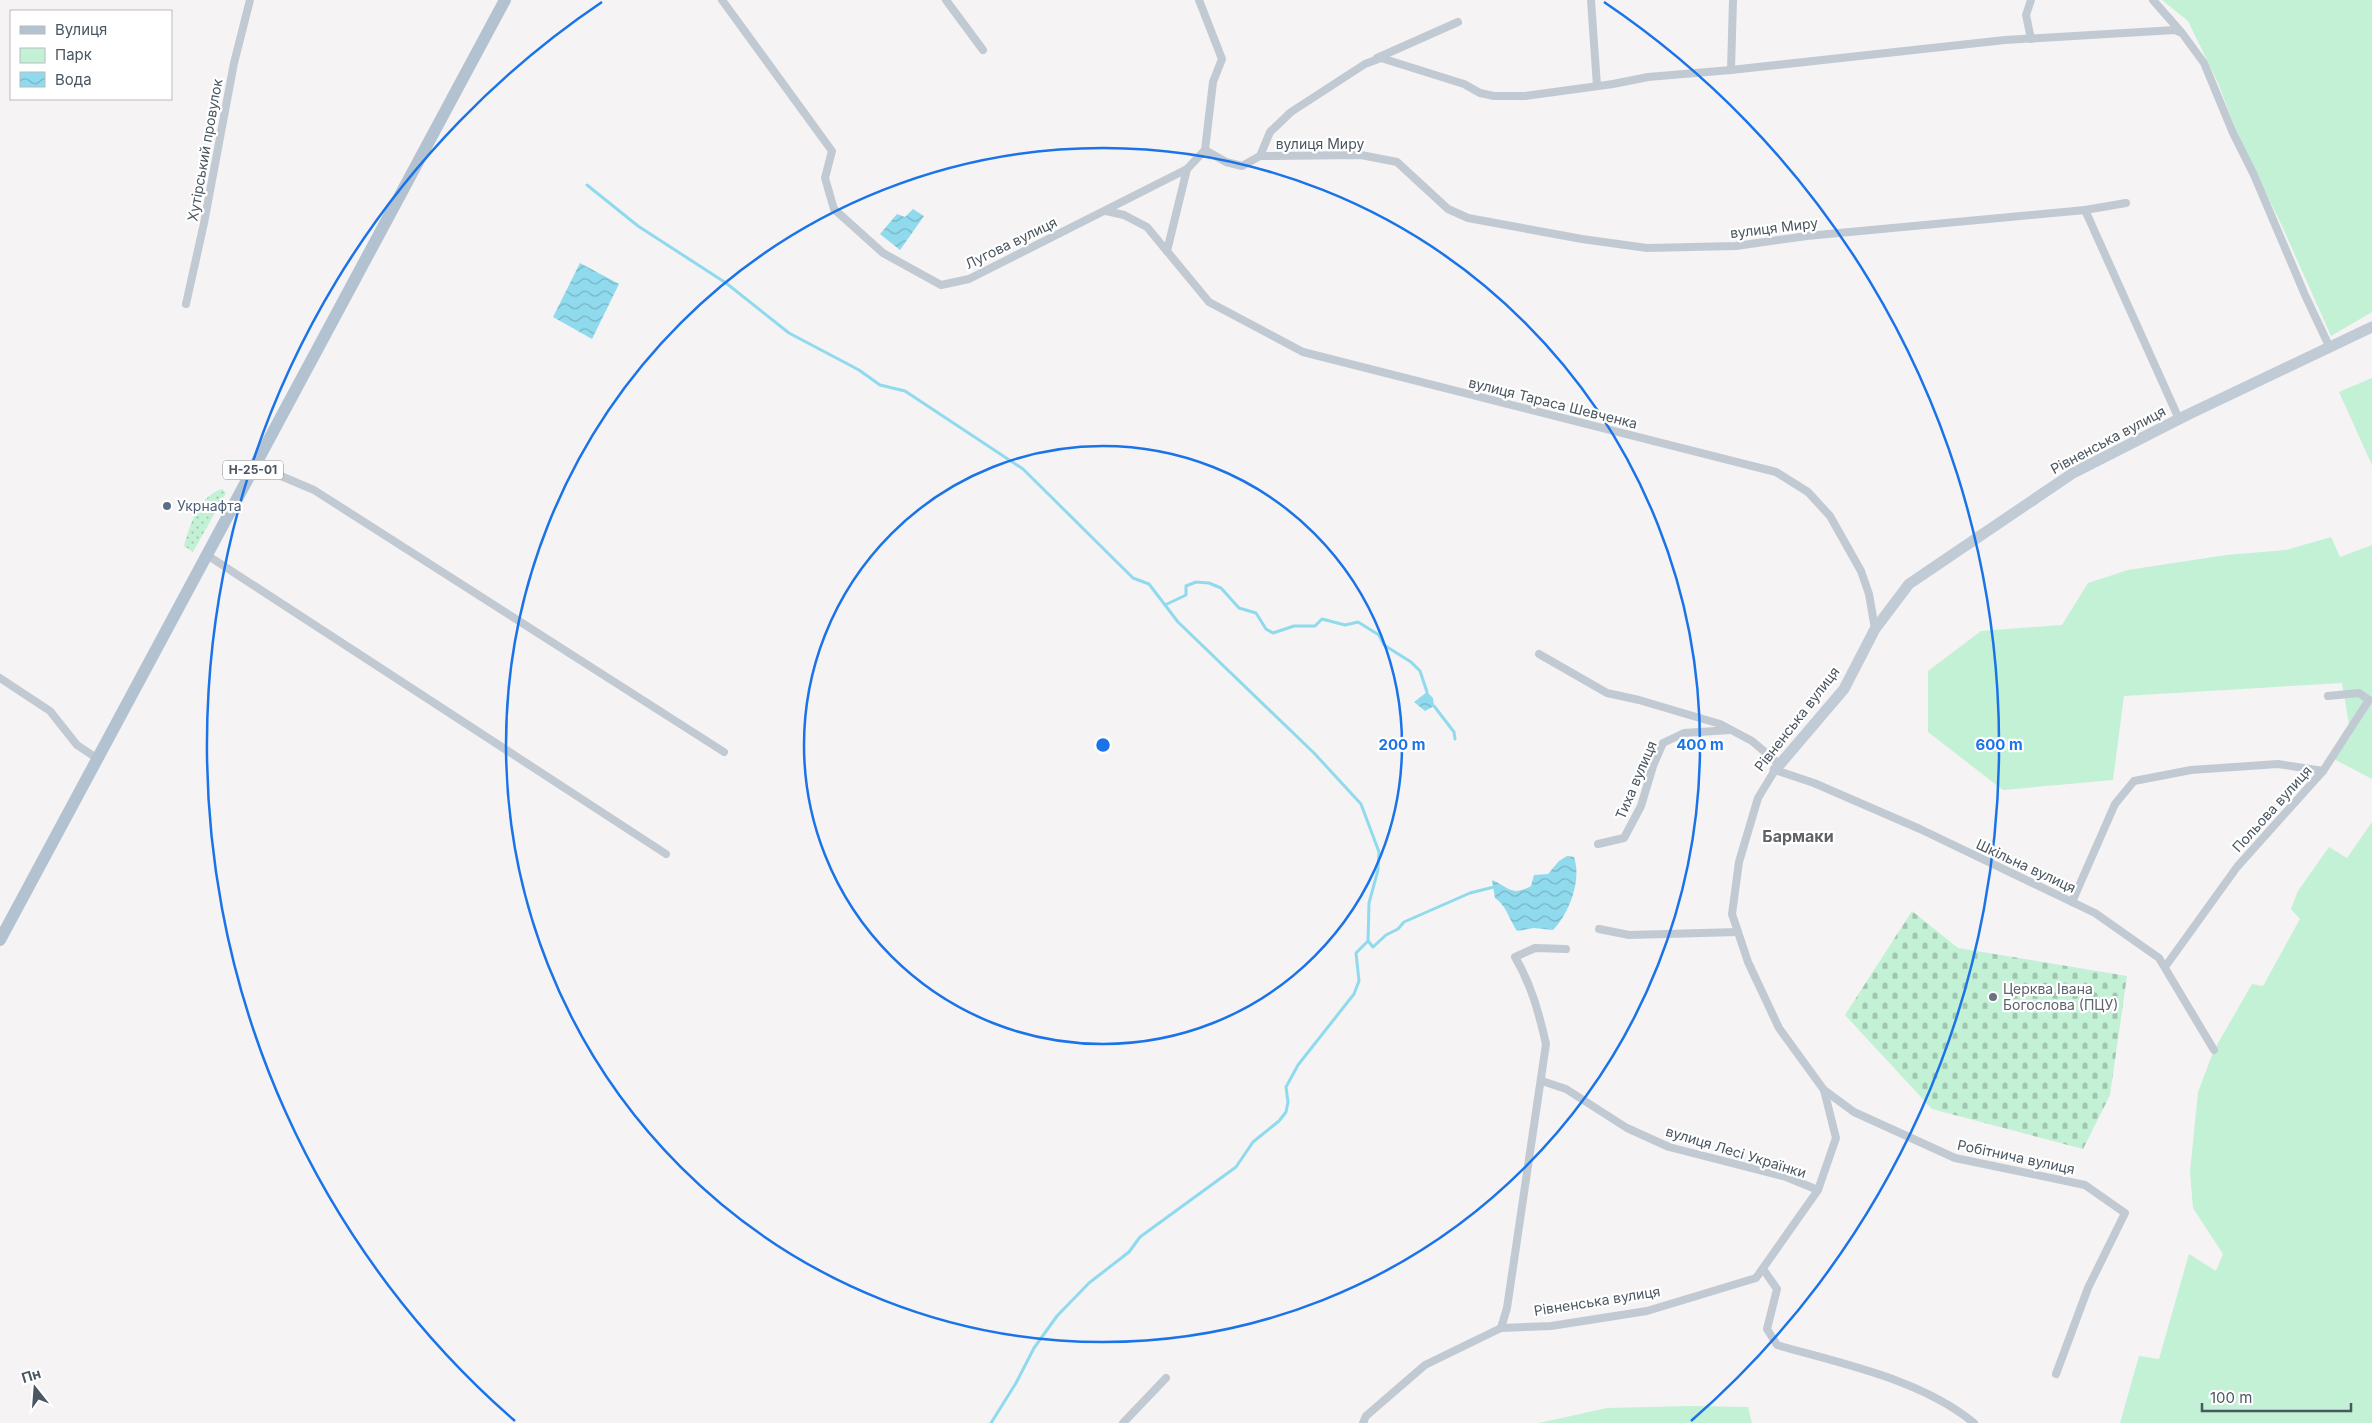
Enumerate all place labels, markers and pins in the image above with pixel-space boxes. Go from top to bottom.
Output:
place label: Укрнафта [177,497,242,514]
marker: Укрнафта [161,500,173,512]
centre of rings [1094,736,1112,754]
place label: Церква Івана Богослова (ПЦУ) [2003,980,2118,1013]
marker: Церква Івана Богослова (ПЦУ) [1987,991,1999,1003]

